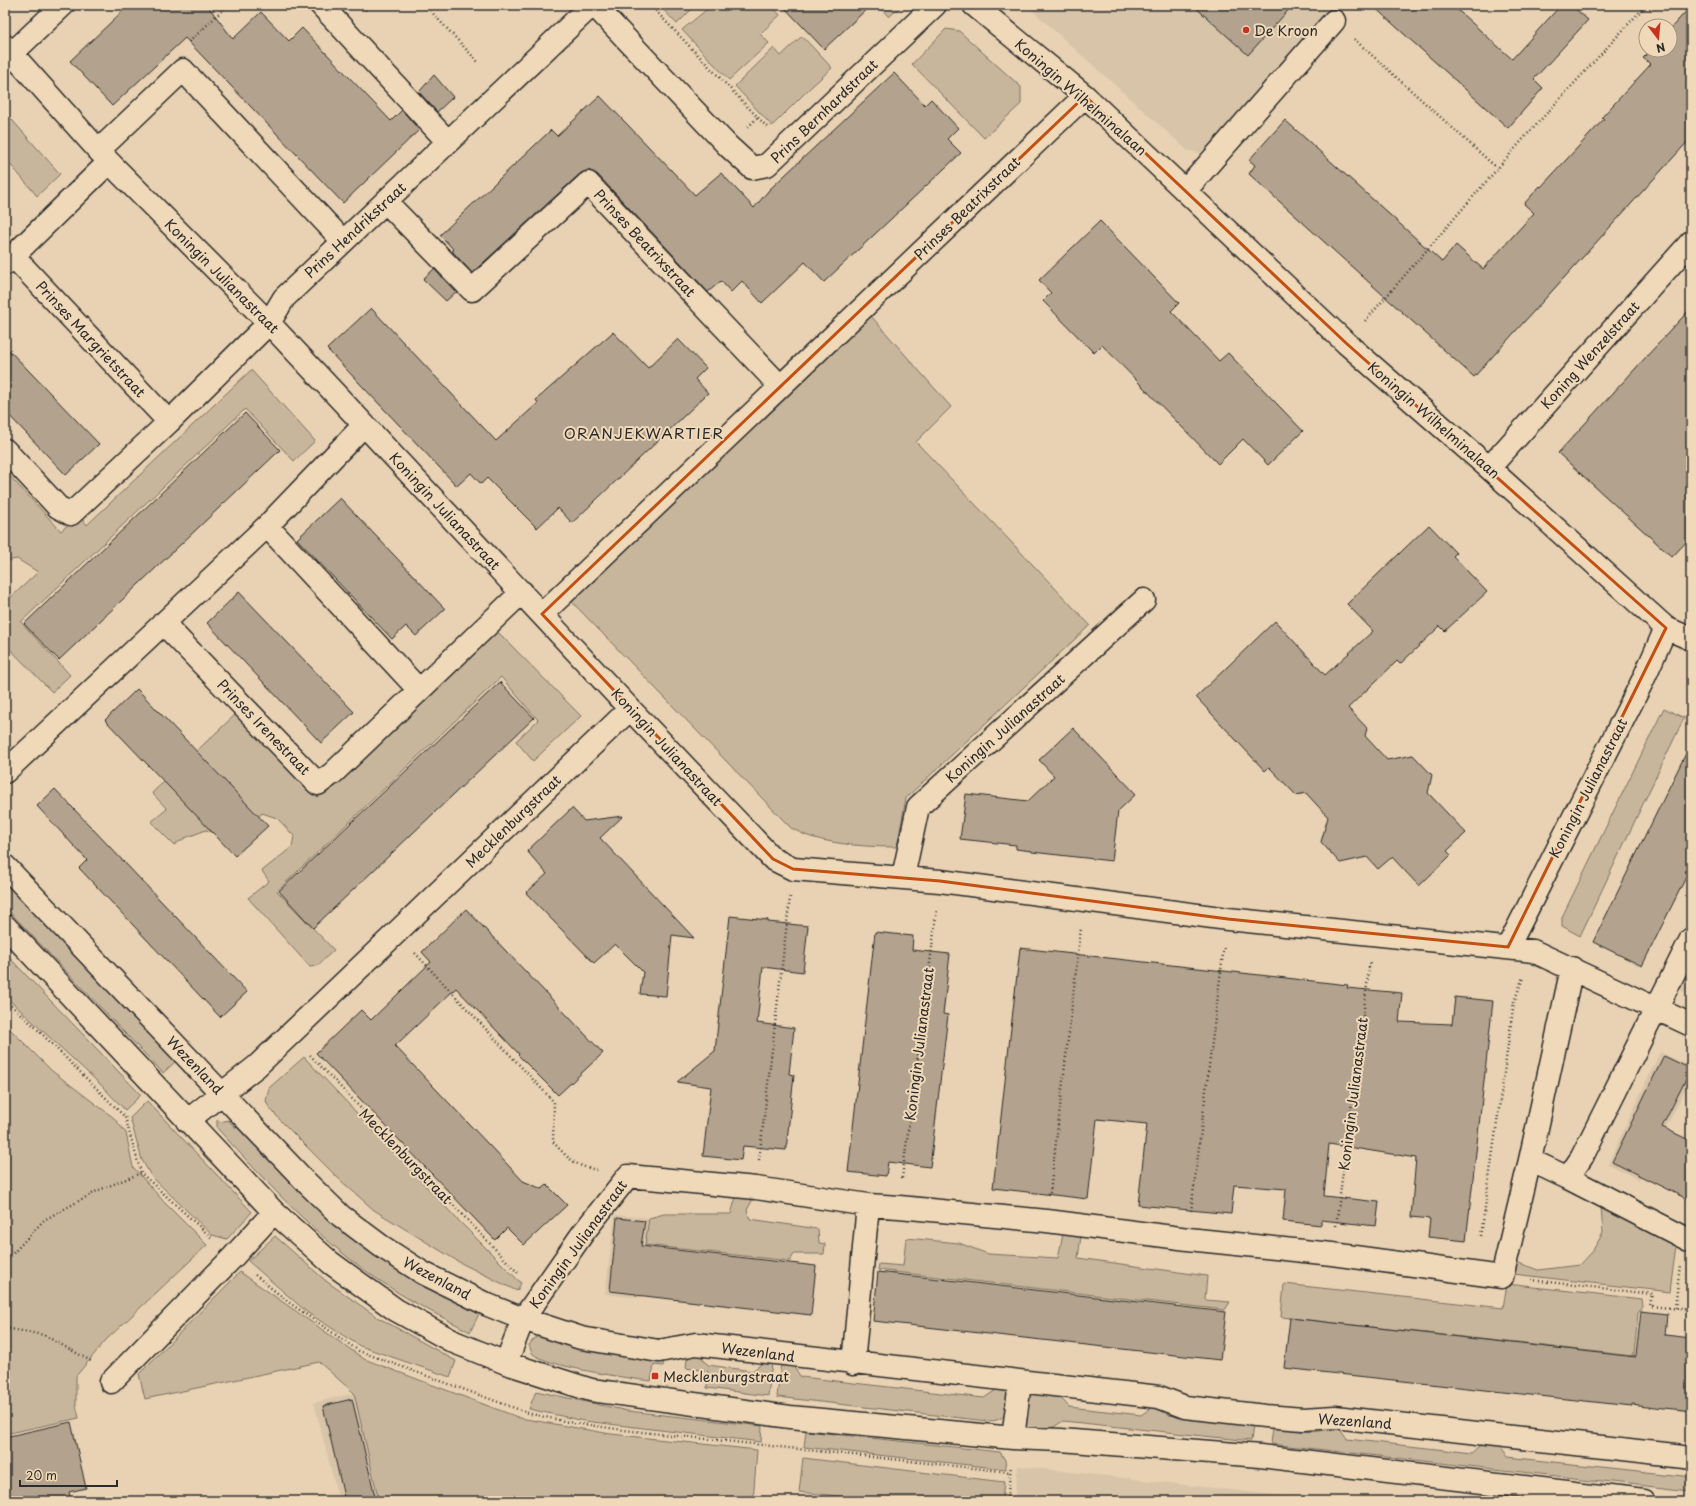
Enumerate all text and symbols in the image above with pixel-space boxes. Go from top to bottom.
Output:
north arrow [1638,18,1678,58]
place label: De Kroon [1254,20,1318,41]
marker: De Kroon [1241,25,1251,35]
street label: Koningin Wilhelminalaan [1010,34,1152,160]
text: N [1654,39,1667,58]
street label: Prins Bernhardstraat [766,54,882,168]
street label: Prinses Beatrixstraat [909,151,1025,264]
street label: Prins Hendrikstraat [299,177,411,283]
street label: Prinses Beatrixstraat [589,184,701,302]
street label: Koningin Julianastraat [160,214,284,338]
street label: Prinses Margrietstraat [31,276,151,402]
street label: Koning Wenzelstraat [1536,296,1644,414]
street label: Koningin Wilhelminalaan [1363,357,1505,483]
district label: ORANJEKWARTIER [564,421,724,444]
street label: Koningin Julianastraat [385,447,505,575]
street label: Koningin Julianastraat [941,668,1070,787]
street label: Prinses Irenestraat [213,674,315,780]
street label: Koningin Julianastraat [607,683,727,811]
street label: Koningin Julianastraat [1544,714,1633,862]
street label: Mecklenburgstraat [460,769,566,872]
street label: Koningin Julianastraat [899,966,939,1122]
street label: Koningin Julianastraat [1333,1016,1373,1172]
street label: Wezenland [162,1031,228,1099]
street label: Mecklenburgstraat [355,1103,458,1209]
street label: Koningin Julianastraat [524,1175,632,1313]
street label: Wezenland [399,1251,475,1305]
street label: Wezenland [720,1337,796,1367]
place label: Mecklenburgstraat [663,1366,789,1387]
marker: Mecklenburgstraat [650,1371,660,1381]
street label: Wezenland [1317,1408,1393,1434]
scale bar [20,1462,117,1488]
text: 20 m [26,1466,57,1484]

